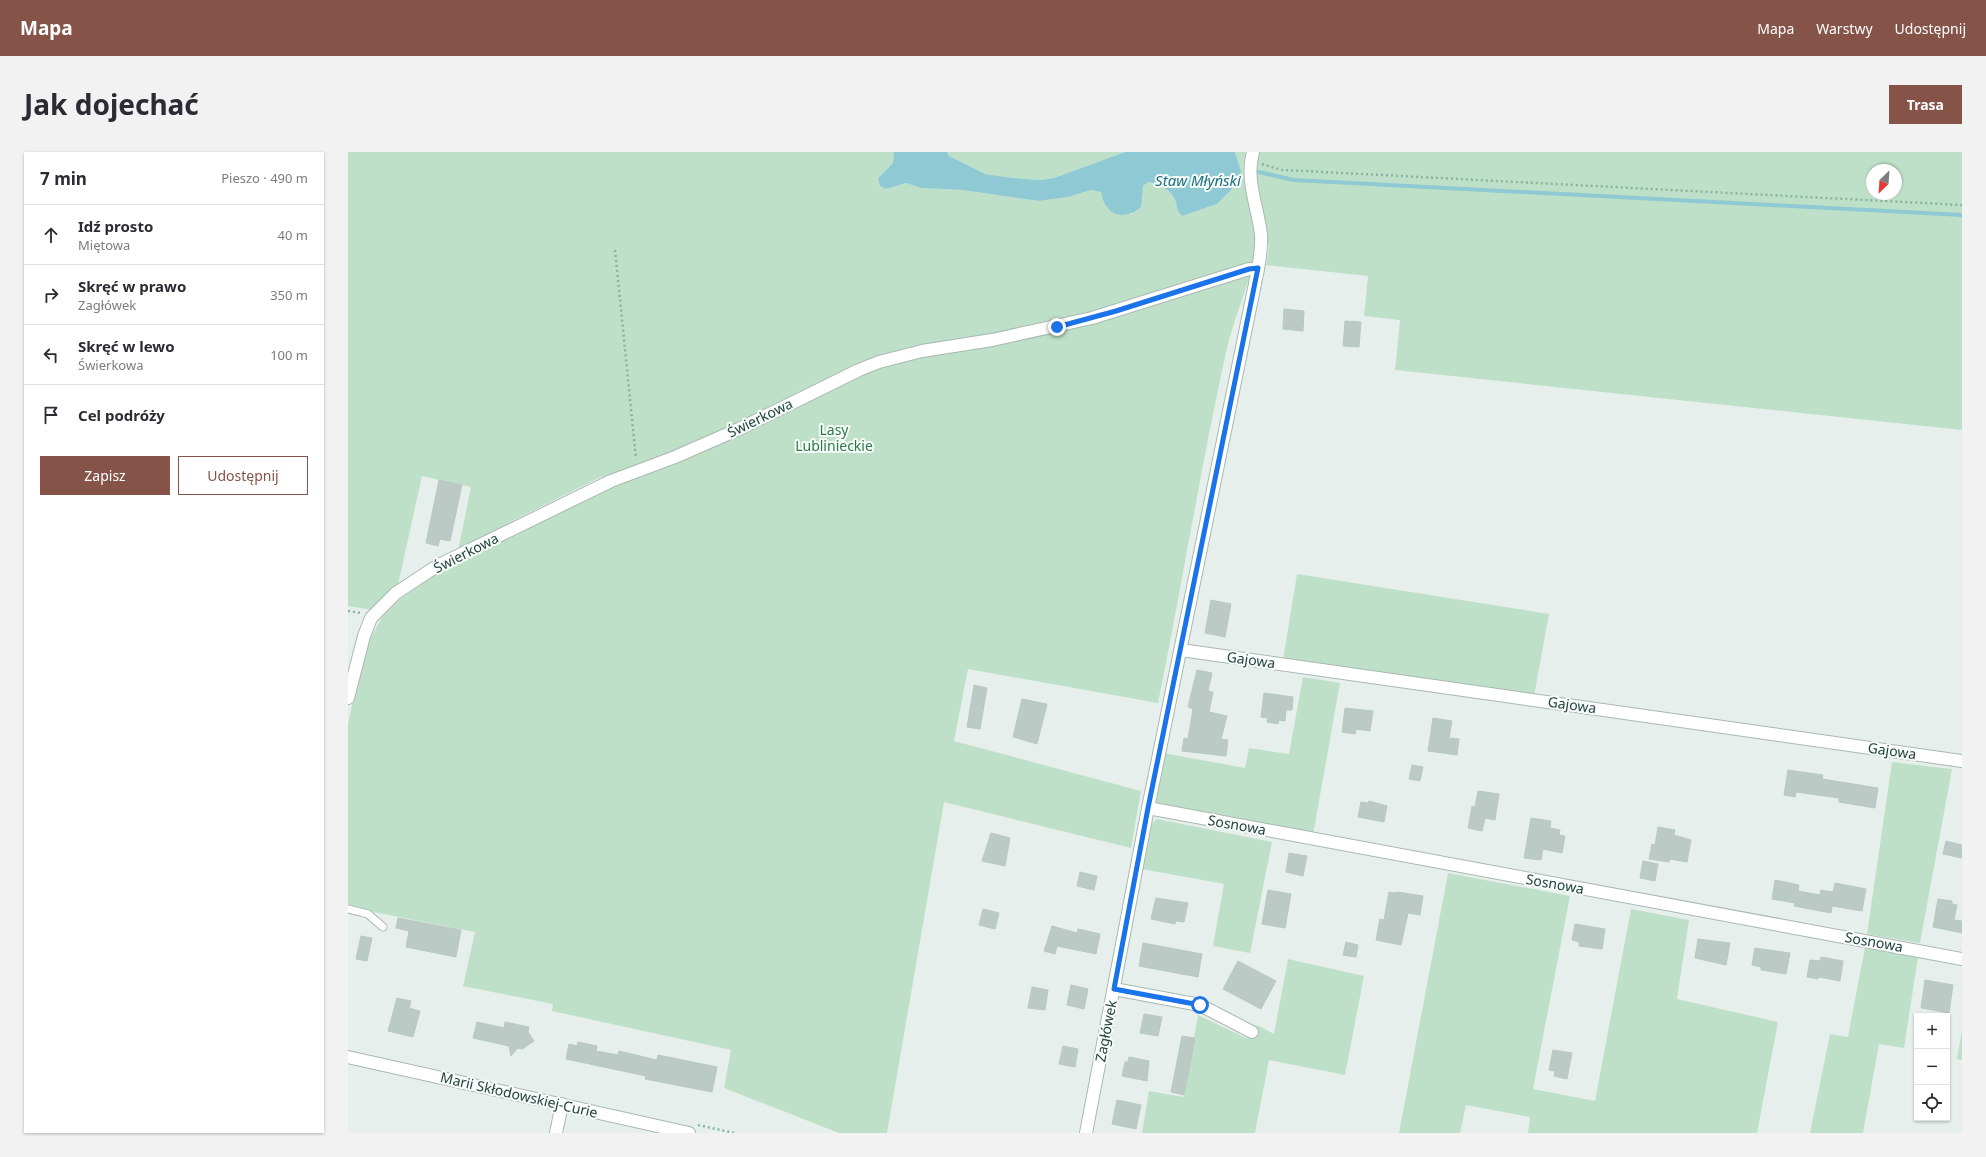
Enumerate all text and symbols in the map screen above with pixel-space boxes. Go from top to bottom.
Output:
text: Mapa [20,15,73,41]
text: Mapa [1757,19,1794,38]
text: Warstwy [1816,19,1873,38]
text: Udostępnij [1895,19,1966,38]
text: Jak dojechać [24,85,199,123]
button: Trasa [1889,85,1962,124]
north arrow [1866,164,1902,200]
text: 7 min [40,167,87,190]
text: Pieszo · 490 m [221,169,308,187]
water label: Staw Młyński [1155,170,1242,190]
text: Idź prosto [78,216,153,236]
icon: ahead [40,224,62,246]
text: 40 m [278,226,308,244]
text: Miętowa [78,236,130,254]
text: Skręć w prawo [78,276,186,296]
icon: right [40,284,62,306]
text: 350 m [270,286,308,304]
text: Zagłówek [78,296,136,314]
route end [1048,318,1066,336]
text: Skręć w lewo [78,336,175,356]
icon: left [40,344,62,366]
text: 100 m [270,346,308,364]
text: Świerkowa [78,356,143,374]
street label: Świerkowa [724,394,796,442]
icon: arrive [40,404,62,426]
text: Cel podróży [78,405,165,425]
park label: Lasy Lublinieckie [795,420,873,455]
button: Zapisz [40,456,170,495]
button: Udostępnij [178,456,308,495]
street label: Świerkowa [430,528,502,577]
street label: Gajowa [1226,647,1277,672]
street label: Gajowa [1547,692,1598,717]
street label: Gajowa [1867,738,1918,763]
street label: Sosnowa [1207,810,1268,839]
street label: Sosnowa [1525,869,1586,898]
street label: Sosnowa [1844,927,1905,956]
route start [1191,996,1209,1014]
street label: Zagłówek [1090,998,1121,1063]
map controls [1914,1013,1950,1121]
button: + [1914,1013,1950,1049]
button: − [1914,1049,1950,1085]
street label: Marii Skłodowskiej-Curie [439,1067,600,1122]
button: locate [1914,1085,1950,1121]

